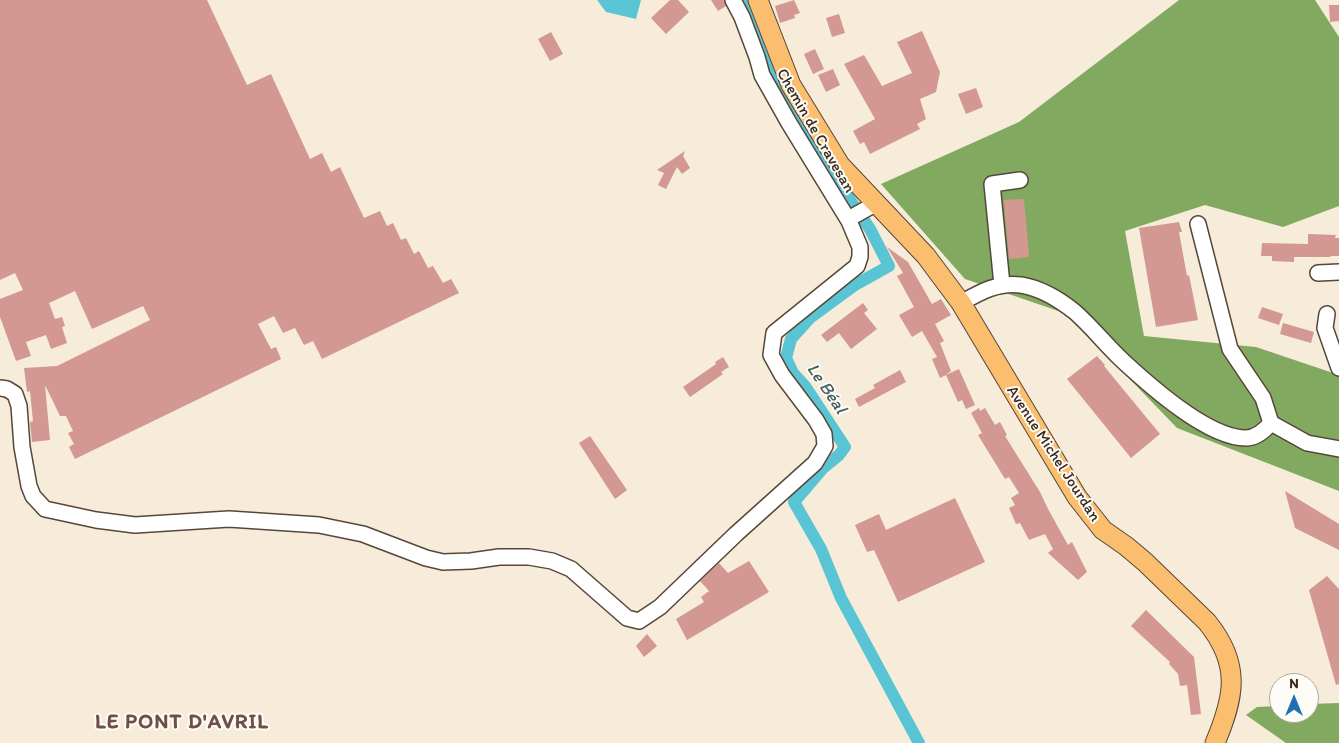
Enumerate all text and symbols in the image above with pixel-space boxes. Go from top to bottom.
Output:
street label: Chemin de Cravesan [772,65,858,197]
water label: Le Béal [801,360,851,418]
street label: Avenue Michel Jourdan [1002,382,1104,526]
north arrow [1269,673,1319,723]
text: N [1289,675,1299,692]
district label: LE PONT D'AVRIL [94,710,270,736]

